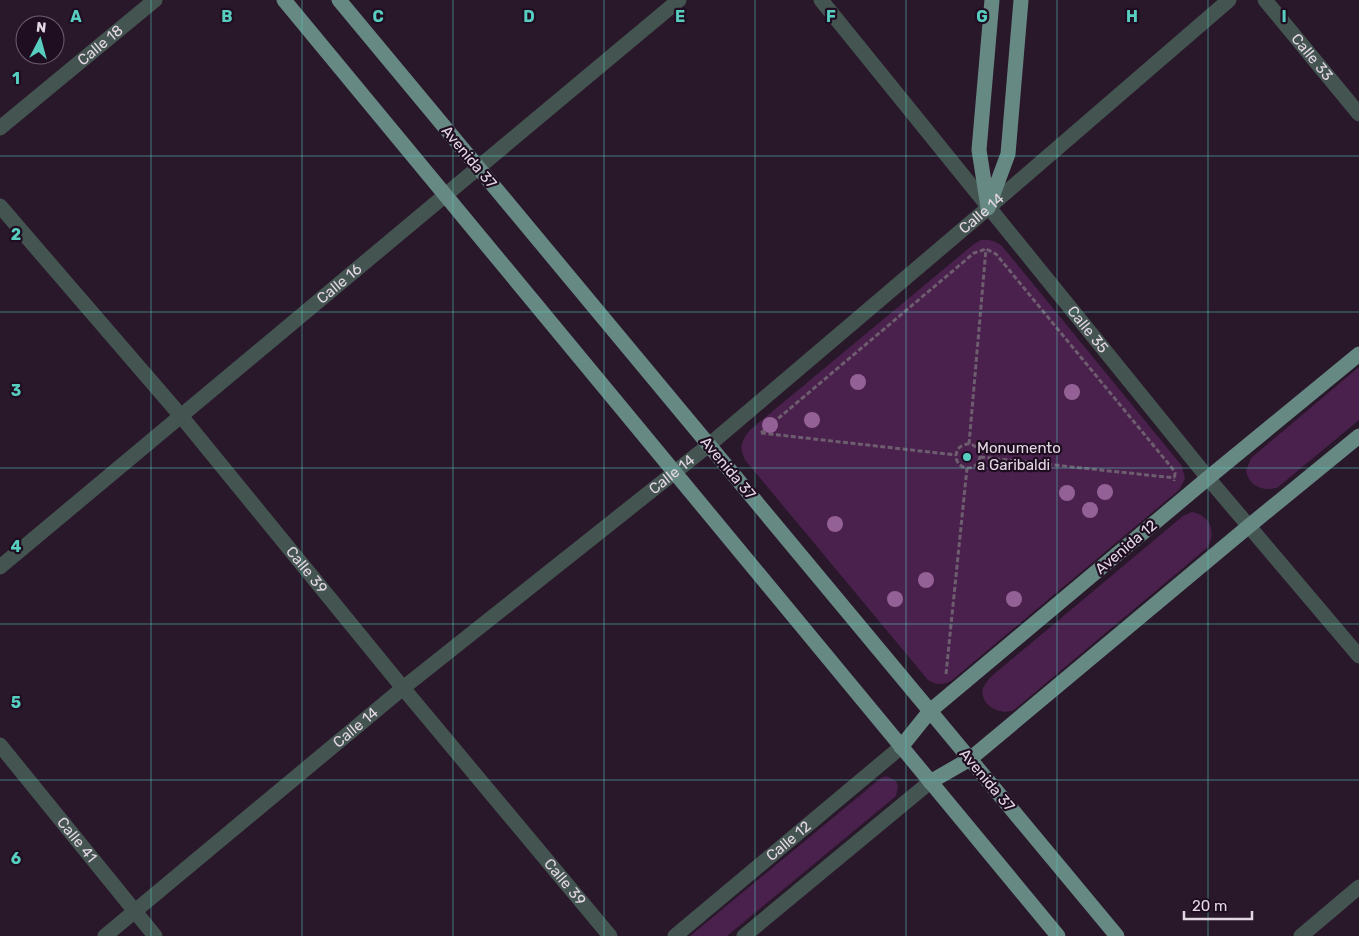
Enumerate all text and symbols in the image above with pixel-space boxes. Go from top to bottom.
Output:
text: A [70,7,82,26]
text: B [221,7,233,26]
text: C [372,7,384,26]
text: D [523,7,535,26]
text: E [675,7,685,26]
text: F [826,7,836,26]
text: G [976,7,988,26]
text: H [1126,7,1138,26]
text: I [1281,7,1287,26]
north arrow [15,15,65,65]
text: N [35,19,47,37]
street label: Calle 18 [74,21,127,69]
street label: Calle 33 [1287,30,1337,84]
text: 1 [12,69,20,88]
street label: Avenida 37 [438,122,501,192]
street label: Calle 14 [955,189,1008,238]
text: 2 [11,225,21,244]
street label: Calle 16 [313,260,365,308]
street label: Calle 35 [1063,302,1112,357]
text: 3 [11,381,21,400]
street label: Avenida 37 [697,433,760,503]
place label: Monumento a Garibaldi [977,439,1061,474]
street label: Calle 14 [645,451,698,498]
marker: Monumento a Garibaldi [961,451,973,463]
street label: Avenida 12 [1092,516,1161,578]
text: 4 [11,537,22,556]
street label: Calle 39 [282,543,331,597]
text: 5 [11,693,21,712]
street label: Calle 14 [329,703,382,751]
street label: Avenida 37 [956,745,1019,815]
street label: Calle 41 [53,813,101,866]
street label: Calle 12 [762,817,815,865]
text: 6 [11,849,21,868]
street label: Calle 39 [540,855,590,909]
scale bar [1184,888,1252,920]
text: 20 m [1192,897,1227,915]

